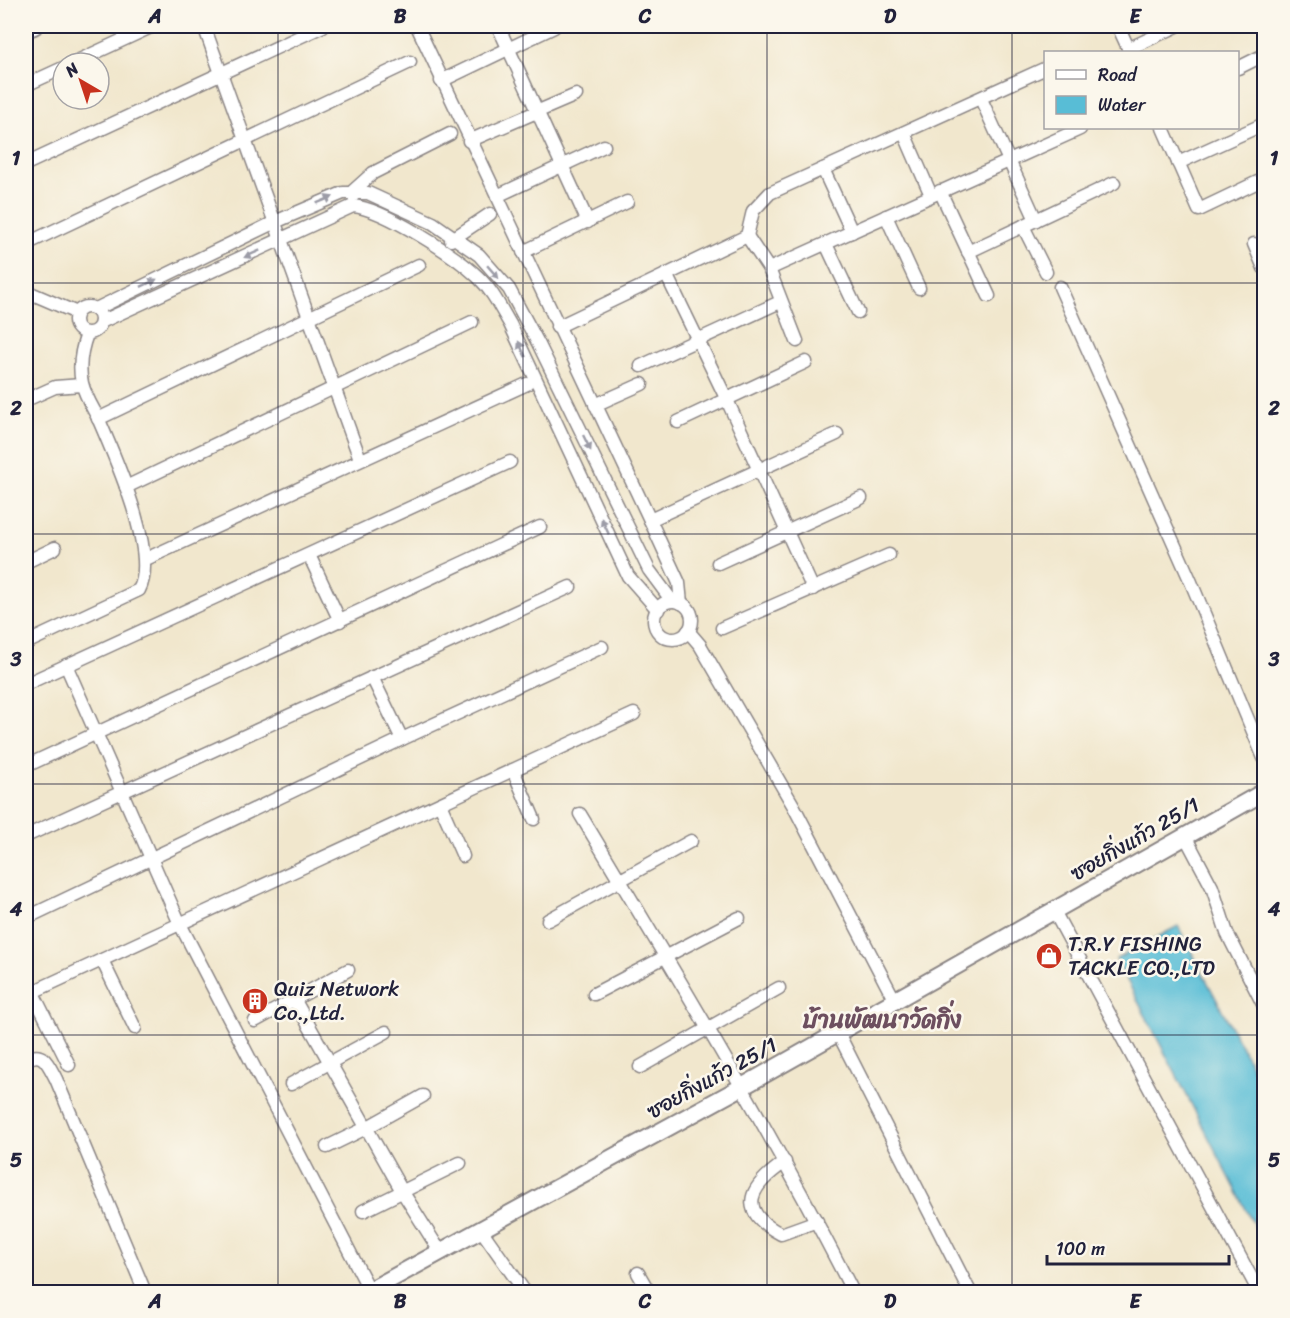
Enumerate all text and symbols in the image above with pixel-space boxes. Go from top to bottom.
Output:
text: A [147,0,162,34]
text: B [394,0,407,34]
text: C [638,0,652,34]
text: D [884,0,897,34]
text: E [1129,0,1142,34]
north arrow [51,51,111,111]
legend [1044,51,1239,129]
text: N [58,54,86,85]
text: Road [1098,59,1138,91]
text: Water [1098,89,1147,121]
text: 1 [12,141,21,176]
text: 1 [1270,141,1279,176]
one-way arrow [316,194,334,204]
one-way arrow [243,249,261,259]
one-way arrow [487,264,500,280]
one-way arrow [140,279,157,288]
one-way arrow [517,340,527,358]
text: 2 [9,391,22,426]
text: 2 [1267,391,1280,426]
one-way arrow [582,434,591,451]
one-way arrow [600,516,610,534]
text: 3 [10,642,22,677]
text: 3 [1268,642,1280,677]
street label: ซอยกิ่งแก้ว 25/1 [1063,786,1207,892]
text: 4 [9,892,23,927]
text: 4 [1267,892,1281,927]
place label: T.R.Y FISHING TACKLE CO.,LTD [1068,925,1215,987]
shop icon: T.R.Y FISHING TACKLE CO.,LTD [1034,941,1064,971]
place label: Quiz Network Co.,Ltd. [274,970,399,1032]
building icon: Quiz Network Co.,Ltd. [240,986,270,1016]
district label: บ้านพัฒนาวัดกิ่ง [802,999,962,1041]
street label: ซอยกิ่งแก้ว 25/1 [640,1026,784,1130]
text: 5 [10,1143,22,1178]
text: 5 [1268,1143,1280,1178]
scale bar [1047,1228,1228,1266]
text: 100 m [1056,1233,1105,1265]
text: A [147,1284,162,1318]
text: B [394,1284,407,1318]
text: C [638,1284,652,1318]
text: D [884,1284,897,1318]
text: E [1129,1284,1142,1318]

